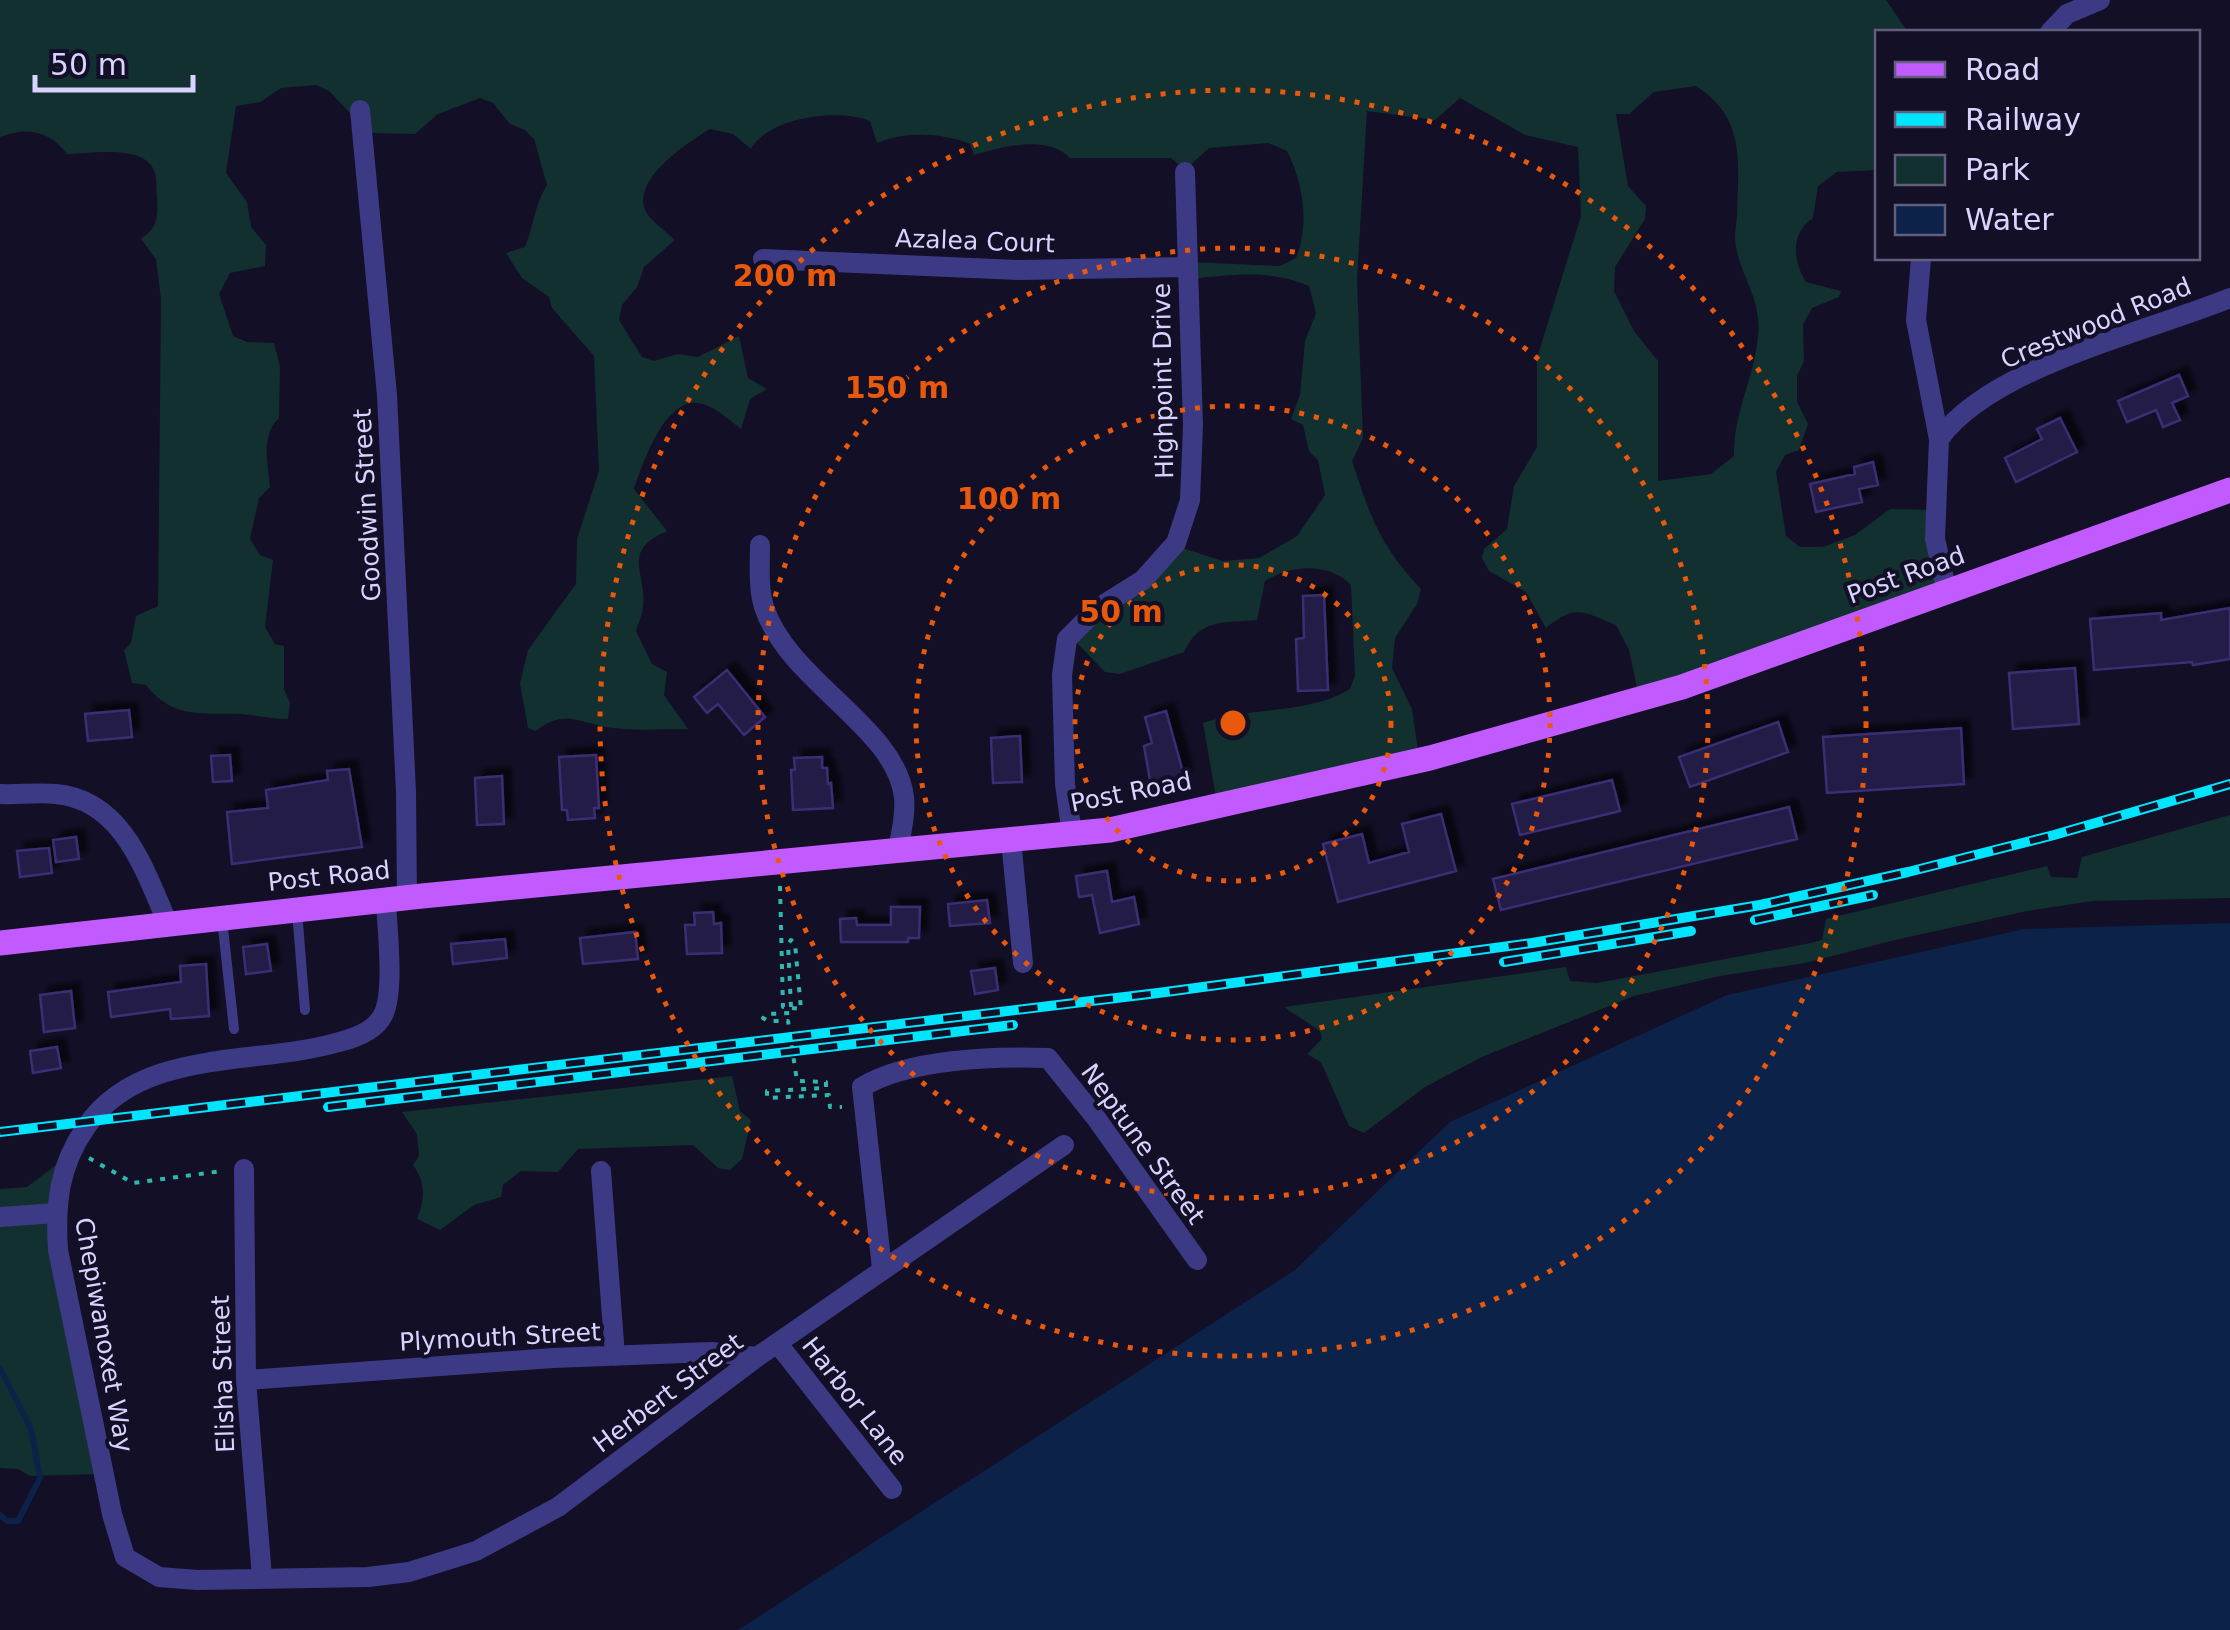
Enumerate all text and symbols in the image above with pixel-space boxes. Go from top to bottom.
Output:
scale bar [35,30,192,92]
legend [1875,30,2200,260]
text: 50 m [50,47,127,82]
text: Road [1965,52,2040,87]
text: Railway [1965,102,2081,137]
text: Park [1965,152,2030,187]
text: Water [1965,202,2054,237]
street label: Azalea Court [895,224,1056,258]
text: 200 m [733,258,837,293]
street label: Crestwood Road [1996,272,2196,374]
street label: Highpoint Drive [1147,283,1179,479]
text: 150 m [845,370,949,405]
street label: Goodwin Street [347,408,387,602]
text: 100 m [957,481,1061,516]
street label: Post Road [1843,540,1969,610]
text: 50 m [1079,594,1163,629]
centre of rings [1215,705,1251,741]
street label: Post Road [1068,766,1194,818]
street label: Post Road [266,855,392,897]
street label: Neptune Street [1075,1058,1211,1230]
street label: Chepiwanoxet Way [69,1215,139,1455]
street label: Elisha Street [206,1294,240,1453]
street label: Plymouth Street [398,1317,602,1357]
street label: Herbert Street [588,1327,749,1459]
street label: Harbor Lane [796,1331,914,1471]

